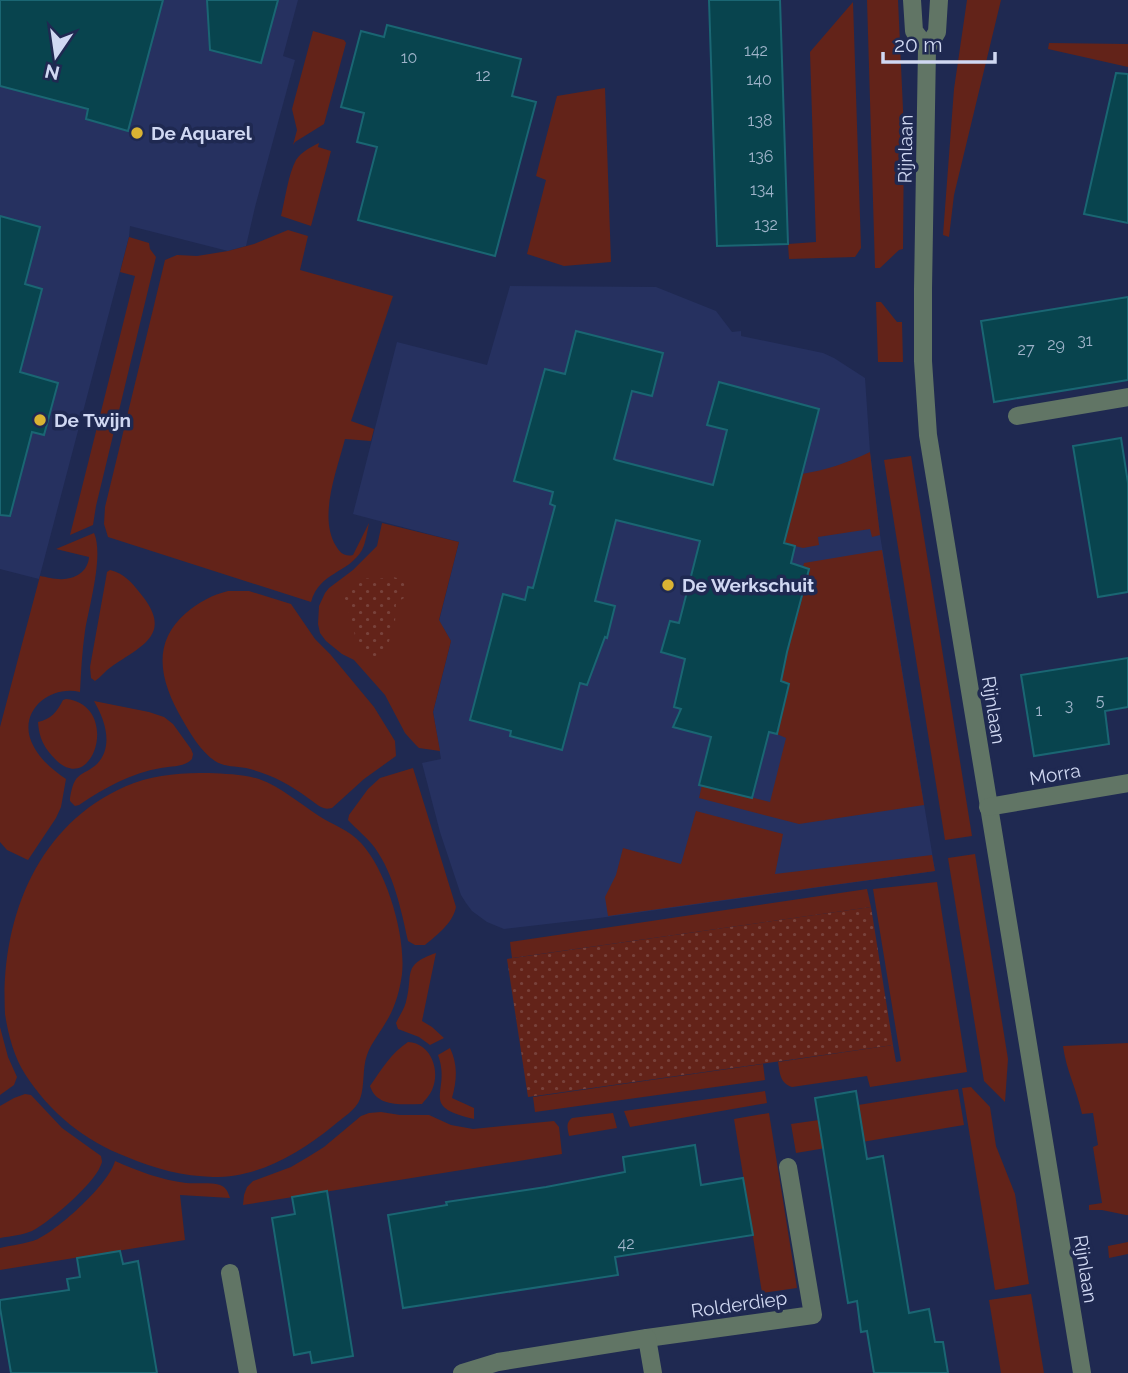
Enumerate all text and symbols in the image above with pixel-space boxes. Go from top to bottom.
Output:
north arrow [21,21,91,91]
scale bar [883,21,995,65]
text: 20 m [894,32,942,57]
house number: 142 [744,41,768,60]
house number: 10 [401,48,417,67]
text: N [43,60,62,85]
house number: 12 [475,66,491,85]
house number: 140 [746,70,772,89]
house number: 138 [748,111,772,130]
street label: Rijnlaan [893,114,917,184]
place label: De Aquarel [151,122,253,144]
marker: De Aquarel [129,125,145,141]
house number: 136 [748,147,774,166]
house number: 134 [750,180,774,199]
house number: 132 [754,215,778,234]
house number: 31 [1077,331,1093,350]
house number: 29 [1047,335,1065,354]
house number: 27 [1018,340,1035,359]
place label: De Twijn [54,409,131,431]
marker: De Twijn [32,412,48,428]
place label: De Werkschuit [682,574,815,596]
marker: De Werkschuit [660,577,676,593]
street label: Rijnlaan [978,674,1010,746]
house number: 5 [1096,691,1105,710]
house number: 3 [1065,696,1073,715]
house number: 1 [1036,701,1043,720]
street label: Morra [1028,759,1082,789]
street label: Rijnlaan [1070,1233,1102,1305]
house number: 42 [617,1234,635,1253]
street label: Rolderdiep [690,1286,788,1322]

